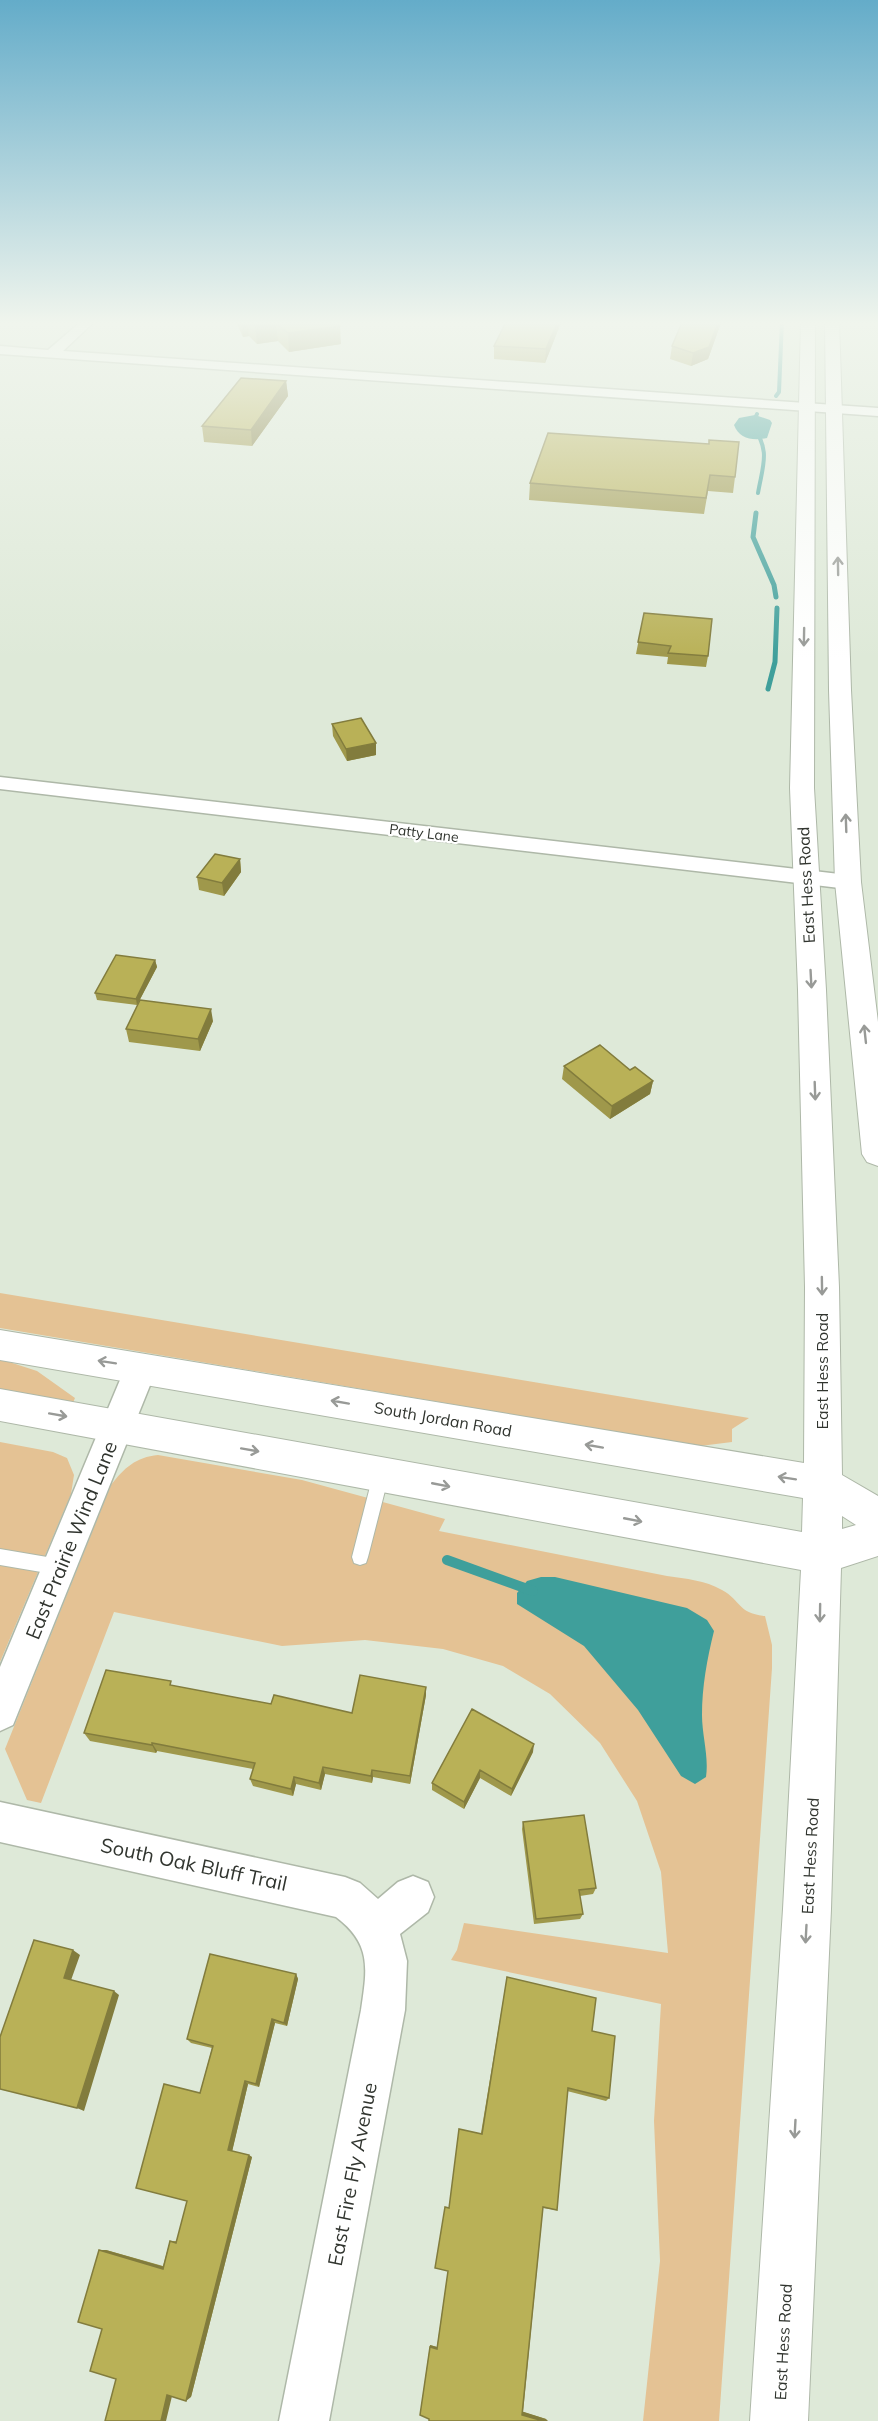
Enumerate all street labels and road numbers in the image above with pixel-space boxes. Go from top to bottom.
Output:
street label: Patty Lane [388,820,460,846]
street label: East Hess Road [793,826,819,944]
street label: East Hess Road [812,1313,832,1429]
street label: South Jordan Road [373,1397,513,1441]
street label: East Prairie Wind Lane [20,1437,122,1643]
street label: East Hess Road [797,1797,823,1915]
street label: South Oak Bluff Trail [99,1832,289,1896]
street label: East Fire Fly Avenue [322,2080,382,2268]
street label: East Hess Road [770,2283,796,2401]

